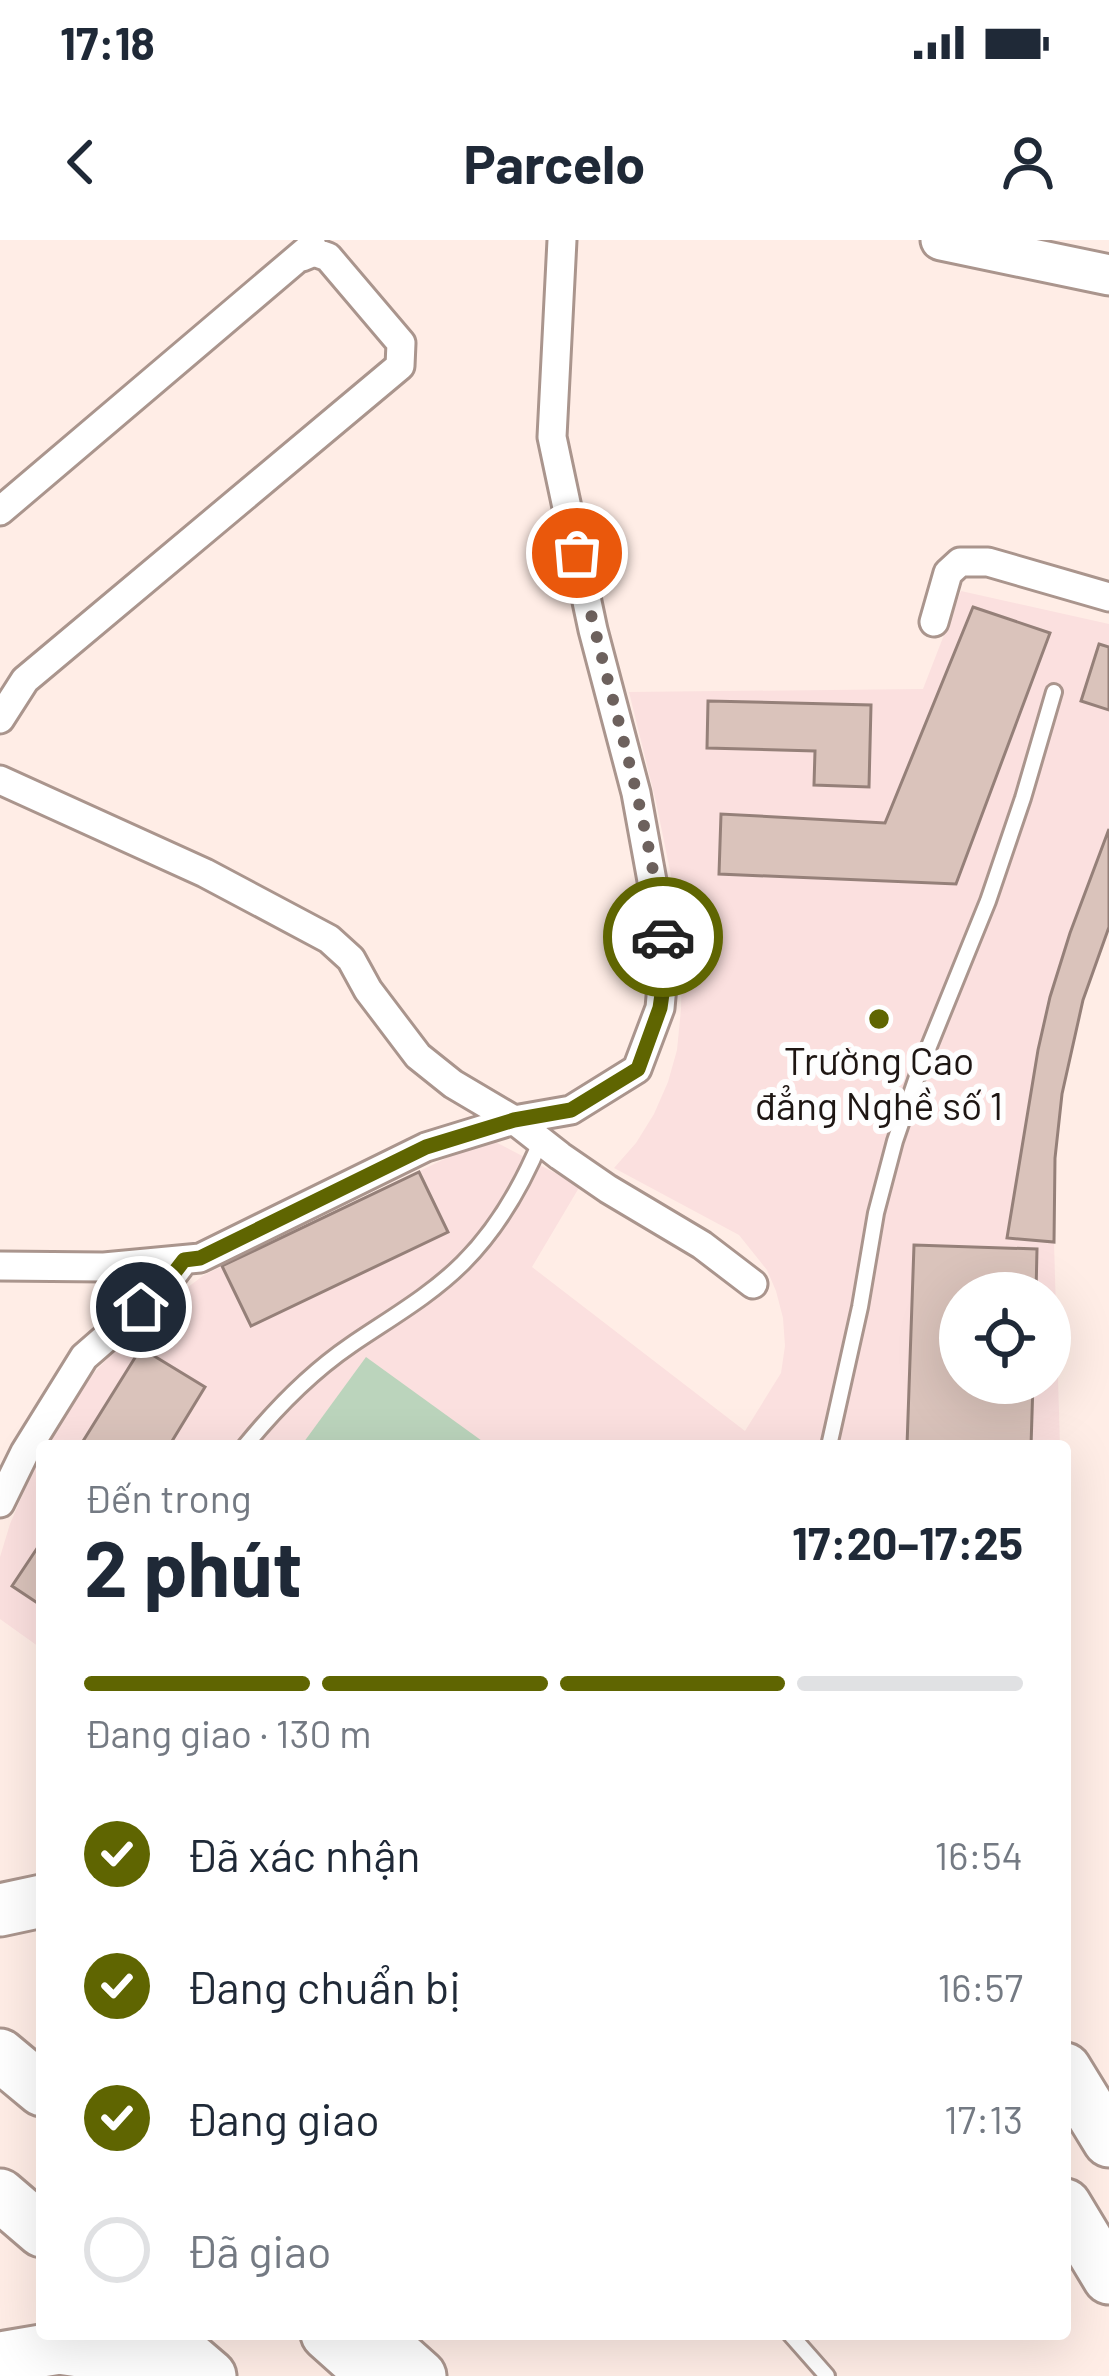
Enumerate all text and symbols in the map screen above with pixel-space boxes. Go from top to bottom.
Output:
text: 17:18 [60,15,155,69]
icon: back [48,129,114,195]
icon: person [995,129,1061,195]
text: Parcelo [464,130,645,195]
pin [526,502,628,604]
icon: bag [544,520,610,586]
courier [603,877,723,997]
icon: car [630,904,696,970]
marker: Trường Cao đẳng Nghề số 1 [866,1006,892,1032]
place label: Trường Cao đẳng Nghề số 1 [755,1036,1003,1128]
pin [90,1256,192,1358]
map controls [939,1272,1071,1404]
button: locate [939,1272,1071,1404]
icon: home [108,1274,174,1340]
text: Đến trong [84,1474,252,1521]
text: 17:20–17:25 [792,1515,1023,1569]
text: 2 phút [84,1519,302,1613]
text: Đang giao · 130 m [84,1709,372,1756]
icon: check [84,1821,150,1887]
text: Đã xác nhận [186,1827,421,1881]
text: 16:54 [935,1831,1023,1878]
icon: check [84,1953,150,2019]
text: Đang chuẩn bị [186,1959,461,2013]
text: 16:57 [938,1963,1023,2010]
icon: check [84,2085,150,2151]
text: Đang giao [186,2091,380,2145]
text: 17:13 [944,2095,1023,2142]
text: Đã giao [186,2223,332,2277]

